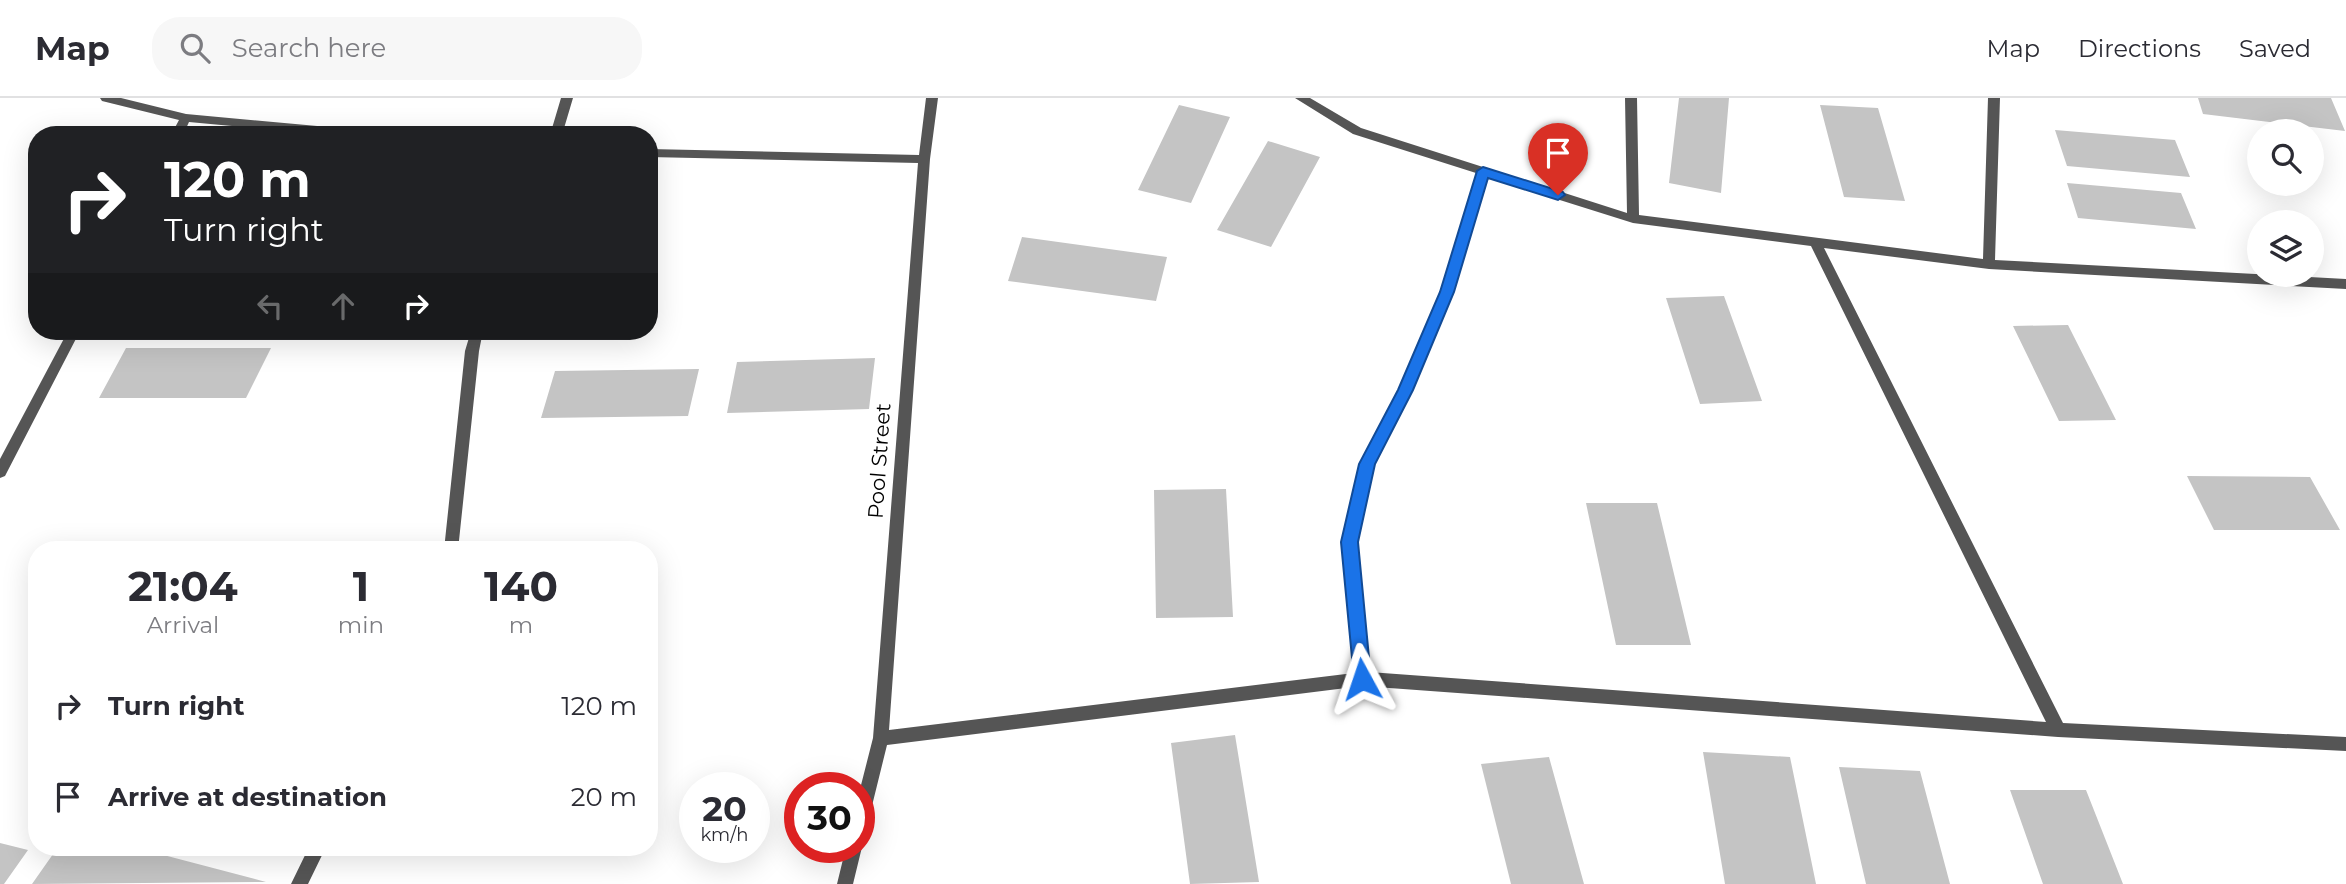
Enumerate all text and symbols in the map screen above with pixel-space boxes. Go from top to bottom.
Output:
search box [152,17,642,80]
text: Map [35,28,110,68]
icon: search [176,29,214,67]
text: Search here [232,32,386,64]
text: Map [1987,34,2040,63]
text: Directions [2078,34,2201,63]
text: Saved [2239,34,2311,63]
map controls [2247,119,2324,287]
button: search [2247,119,2324,196]
pin [1528,123,1588,195]
icon: arrive [1539,134,1577,172]
text: 120 m [164,150,311,209]
icon: right [49,154,140,245]
text: Turn right [164,210,324,249]
button: layers [2247,210,2324,287]
icon: left [251,287,289,325]
icon: ahead [324,287,362,325]
icon: right [397,287,435,325]
street label: Pool Street [862,402,896,520]
text: 21:04 [128,560,238,612]
text: 1 [353,560,369,612]
text: 140 [484,560,558,612]
text: Arrival [147,611,219,639]
text: min [338,611,384,639]
text: m [509,611,533,639]
position arrow [1325,642,1399,716]
icon: right [49,687,87,725]
text: Turn right [108,690,244,722]
text: 120 m [561,690,637,722]
speed limit sign: 30 [784,772,875,863]
icon: arrive [49,778,87,816]
text: Arrive at destination [108,781,387,813]
text: 20 m [571,781,637,813]
text: 20 [702,787,747,830]
text: km/h [700,824,749,846]

